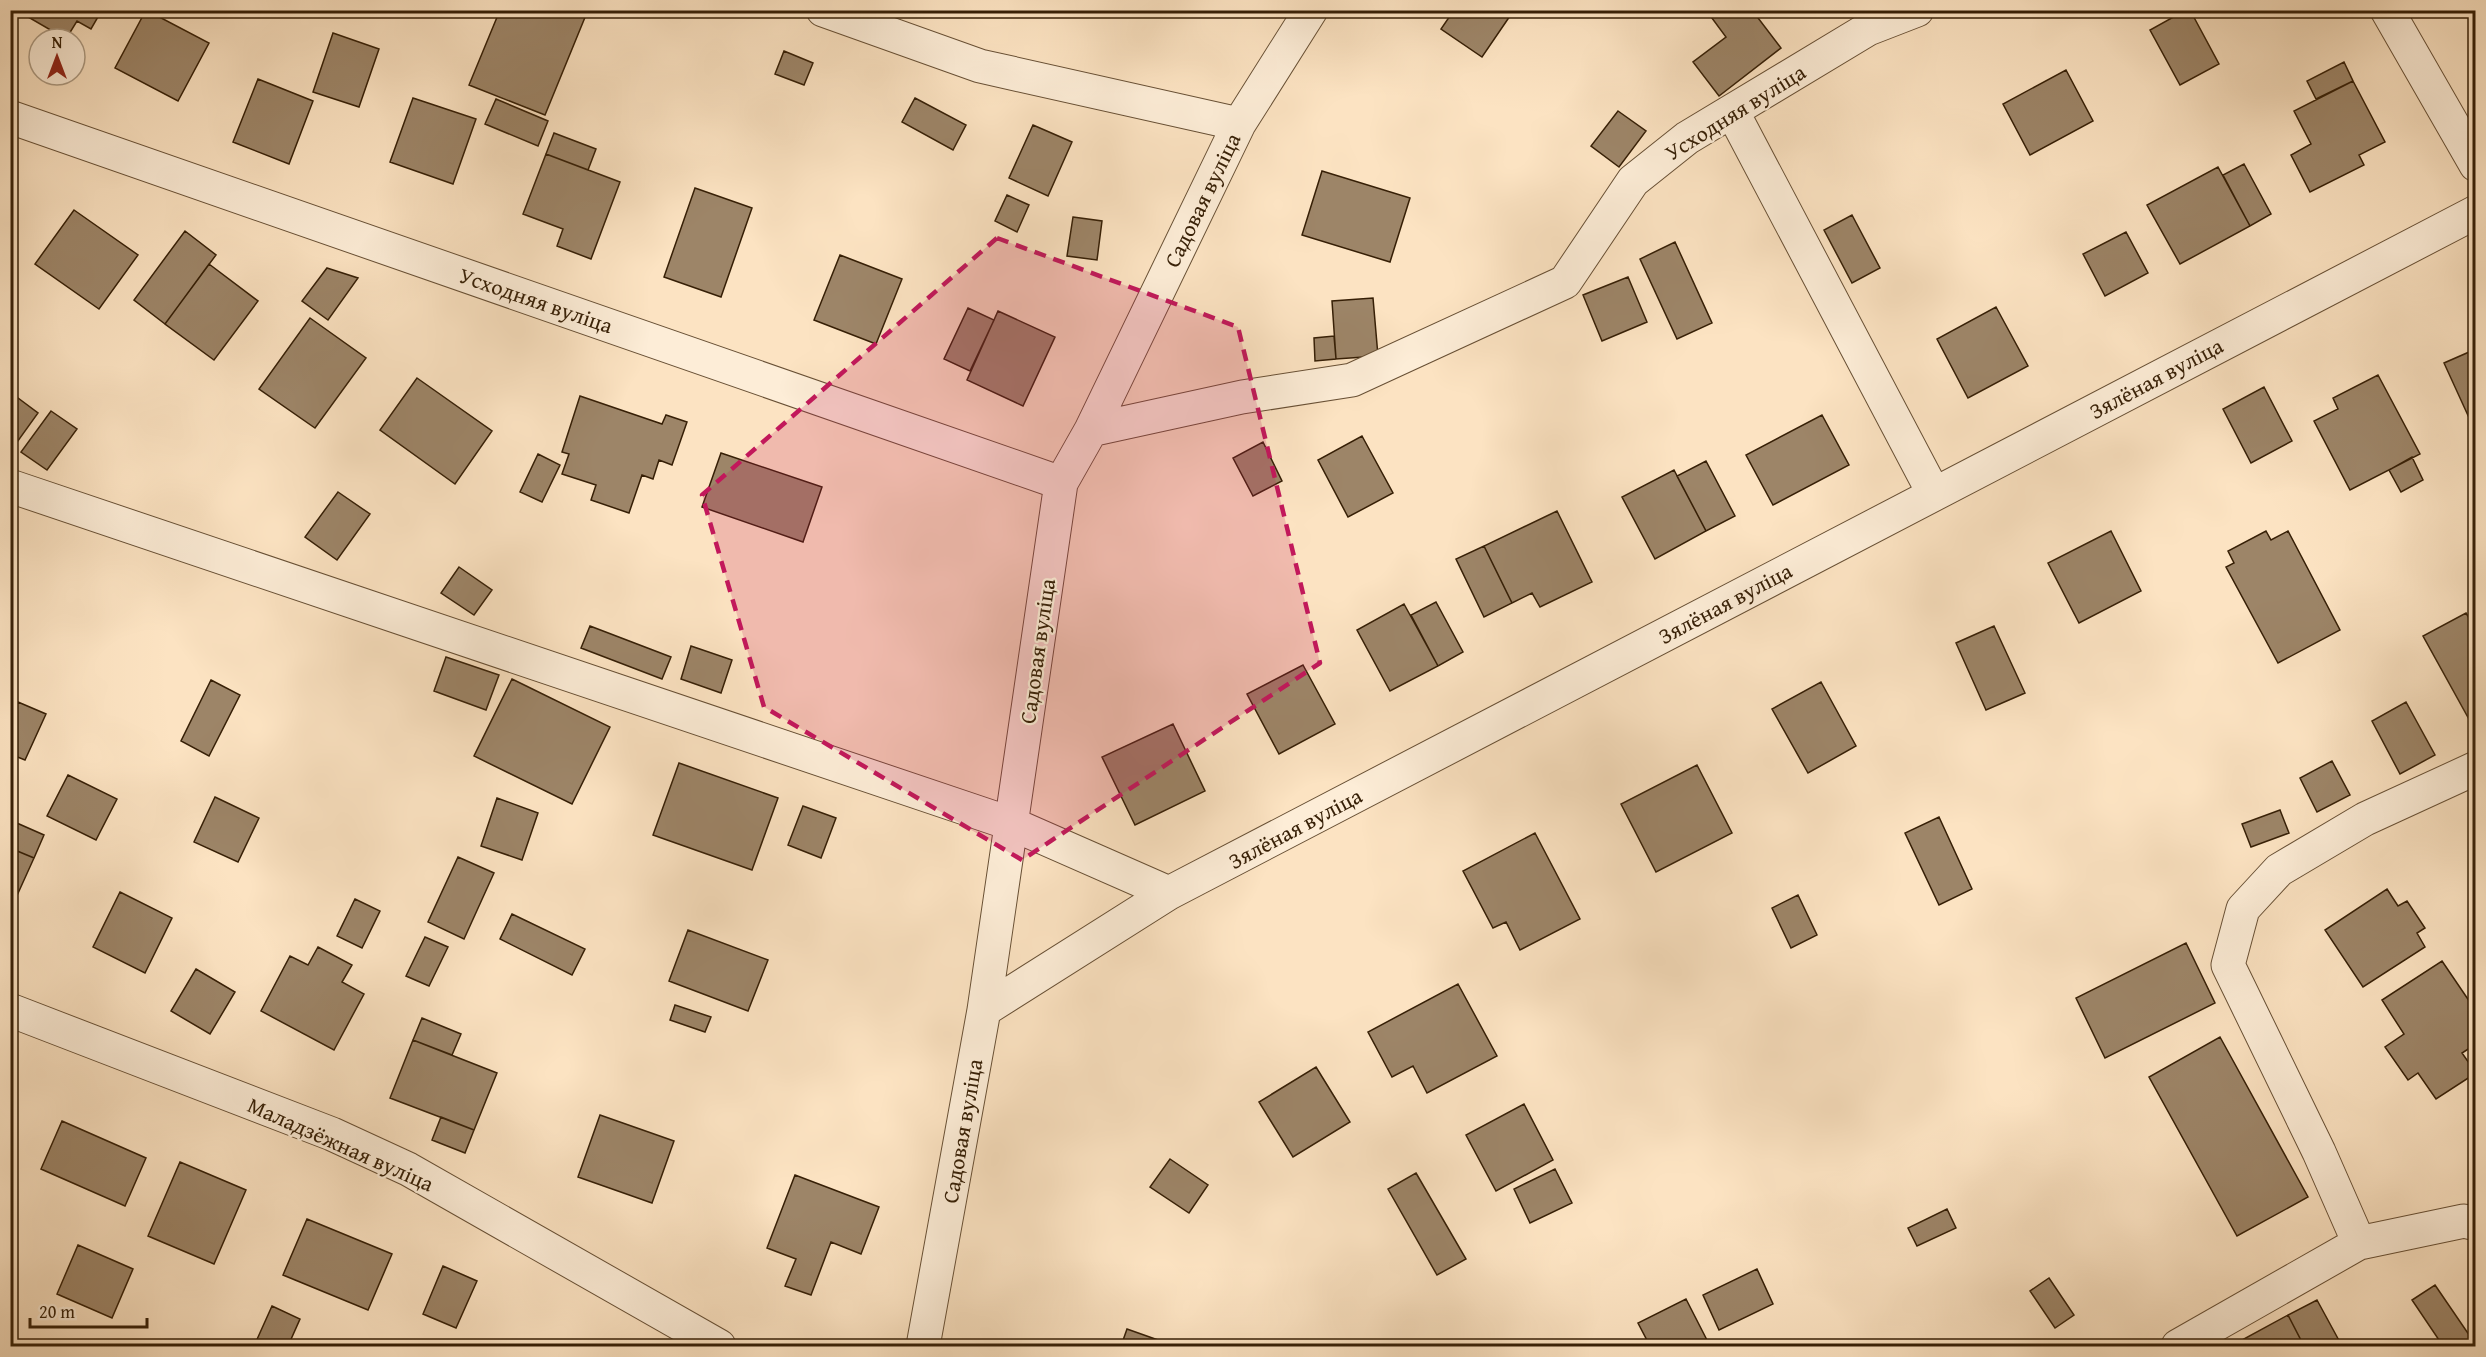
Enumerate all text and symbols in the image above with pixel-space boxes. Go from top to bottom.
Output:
north arrow [27,27,87,87]
text: N [52,30,63,54]
street label: Усходняя вуліца [1658,56,1812,168]
street label: Садовая вуліца [1156,127,1249,273]
street label: Усходняя вуліца [455,259,618,341]
street label: Зялёная вуліца [2083,329,2229,427]
street label: Зялёная вуліца [1652,554,1798,652]
street label: Садовая вуліца [1011,576,1063,726]
street label: Зялёная вуліца [1222,779,1368,877]
street label: Садовая вуліца [934,1056,991,1206]
street label: Маладзёжная вуліца [243,1089,440,1200]
scale bar [30,1291,147,1329]
text: 20 m [39,1298,75,1325]

